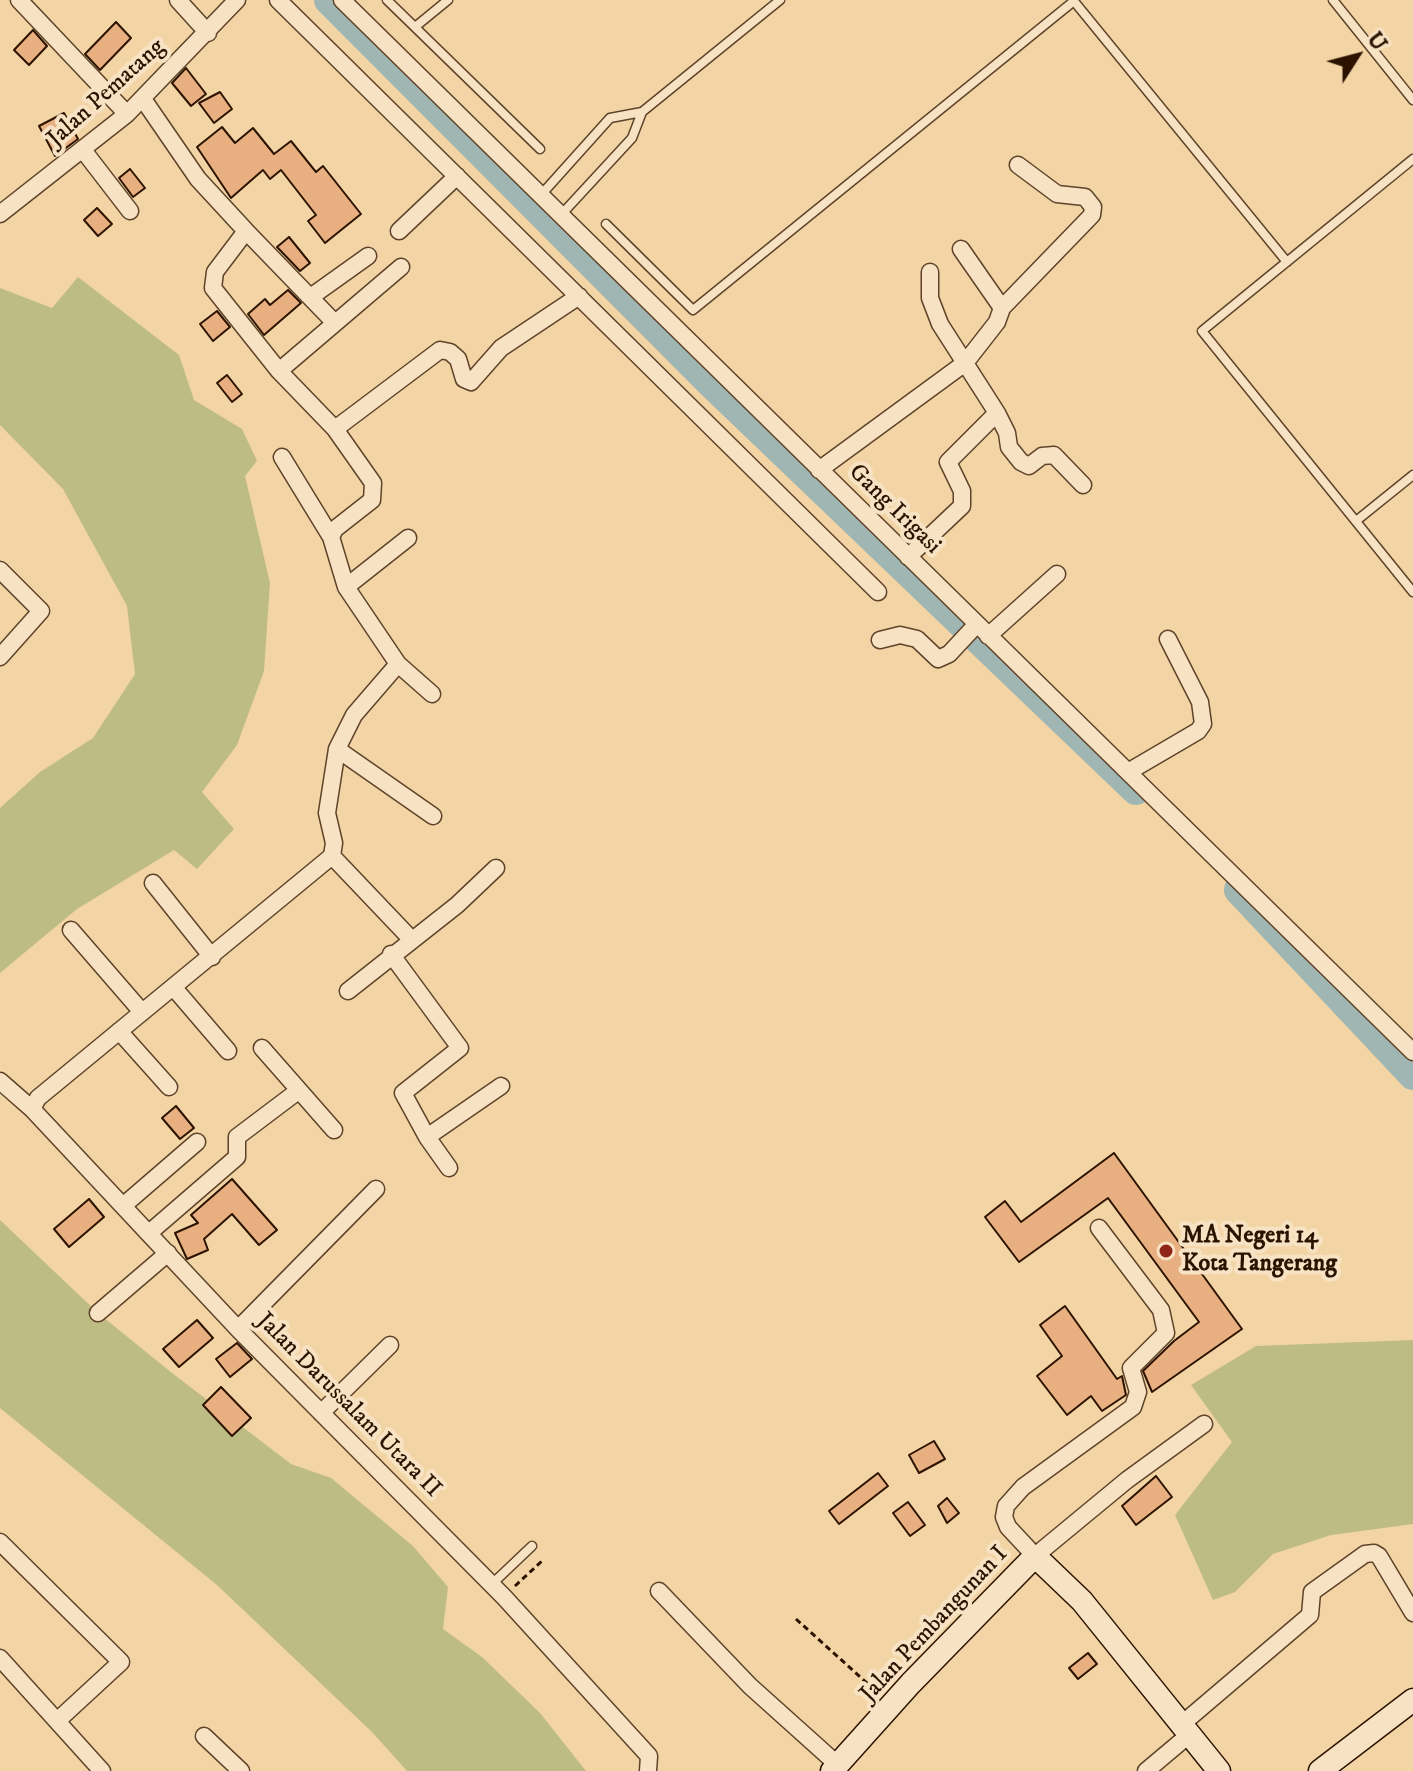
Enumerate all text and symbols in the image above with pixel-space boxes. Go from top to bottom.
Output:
north arrow [1317,16,1397,96]
text: U [1361,27,1393,56]
street label: Jalan Pematang [42,34,172,154]
street label: Gang Irigasi [842,459,946,561]
place label: MA Negeri 14 Kota Tangerang [1182,1223,1337,1279]
marker: MA Negeri 14 Kota Tangerang [1157,1242,1175,1260]
street label: Jalan Darussalam Utara II [250,1308,446,1504]
street label: Jalan Pembangunan I [855,1541,1015,1709]

